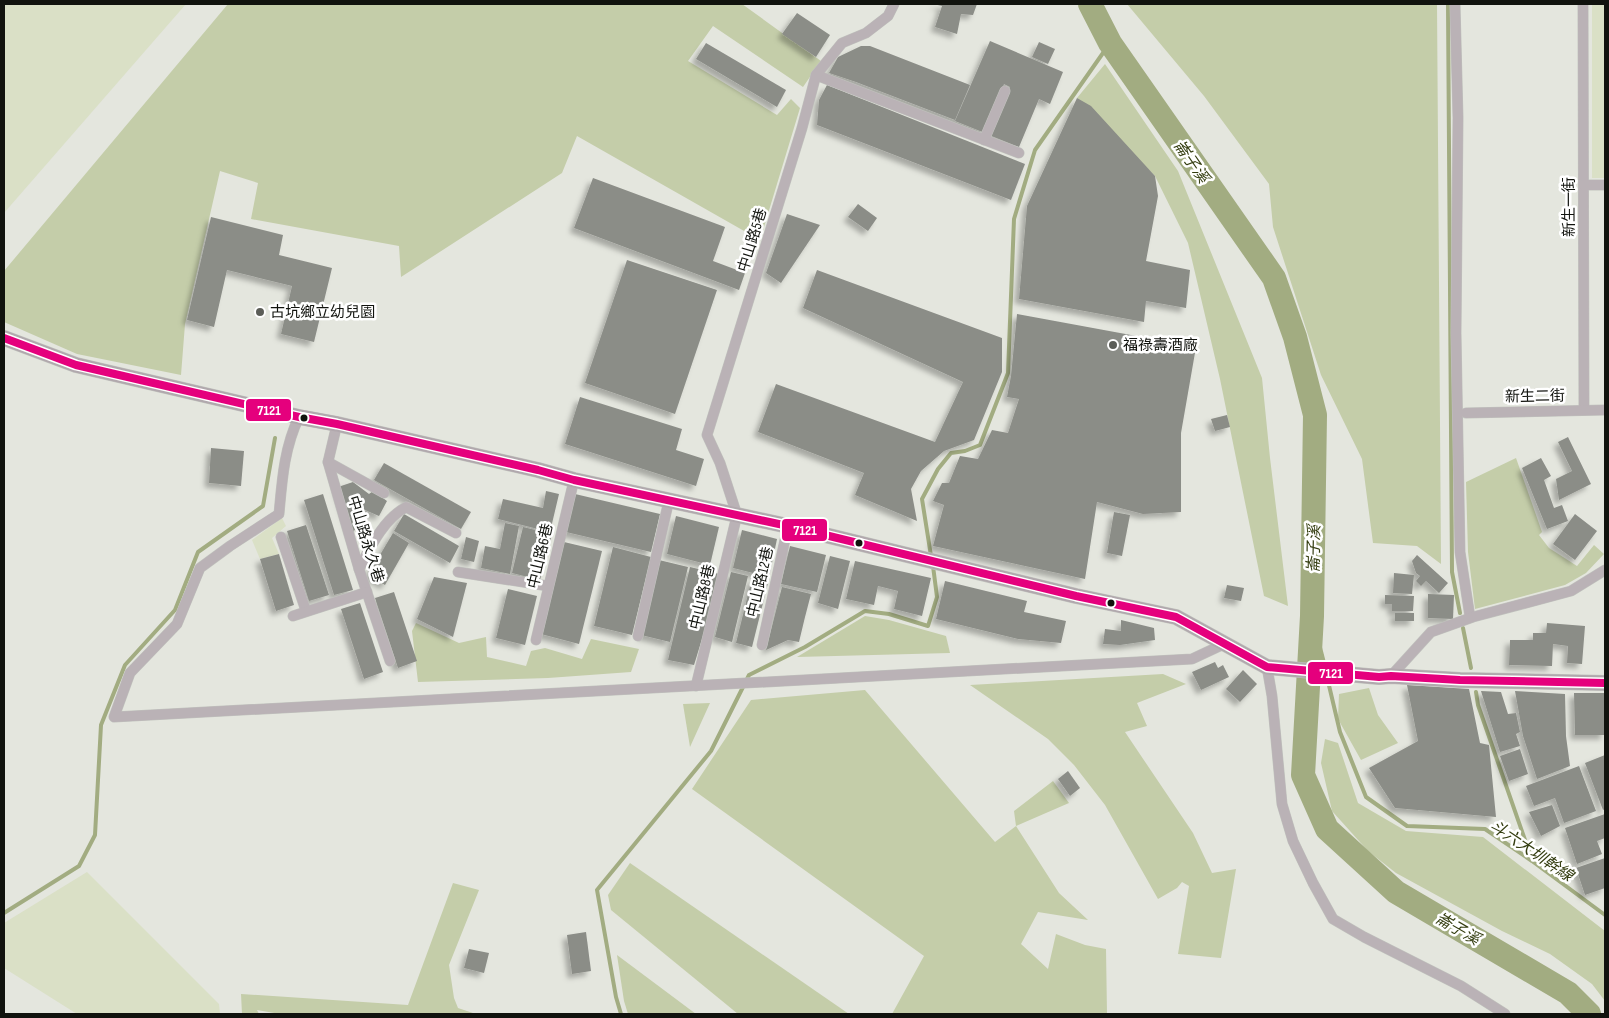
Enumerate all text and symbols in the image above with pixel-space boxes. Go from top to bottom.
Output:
water label: 崙子溪 [1169,137,1213,189]
street label: 新生一街 [1560,177,1579,237]
street label: 中山路5巷 [734,206,771,274]
place label: 古坑鄉立幼兒園 [270,303,375,322]
marker: 古坑鄉立幼兒園 [254,306,266,318]
place label: 福祿壽酒廠 [1123,336,1198,355]
marker: 福祿壽酒廠 [1107,339,1119,351]
street label: 新生二街 [1505,386,1565,407]
line badge: 7121 [245,398,292,422]
text: 7121 [257,402,281,419]
unlabelled marker [299,413,309,423]
street label: 中山路永久巷 [343,493,388,585]
line badge: 7121 [781,518,828,542]
street label: 中山路6巷 [524,522,557,591]
text: 7121 [793,522,817,539]
water label: 崙子溪 [1305,523,1324,573]
unlabelled marker [854,538,864,548]
street label: 中山路12巷 [743,545,778,619]
street label: 中山路8巷 [686,563,719,632]
unlabelled marker [1106,598,1116,608]
line badge: 7121 [1307,661,1354,685]
text: 7121 [1319,665,1343,682]
water label: 斗六大圳幹線 [1486,817,1578,887]
water label: 崙子溪 [1432,909,1485,951]

